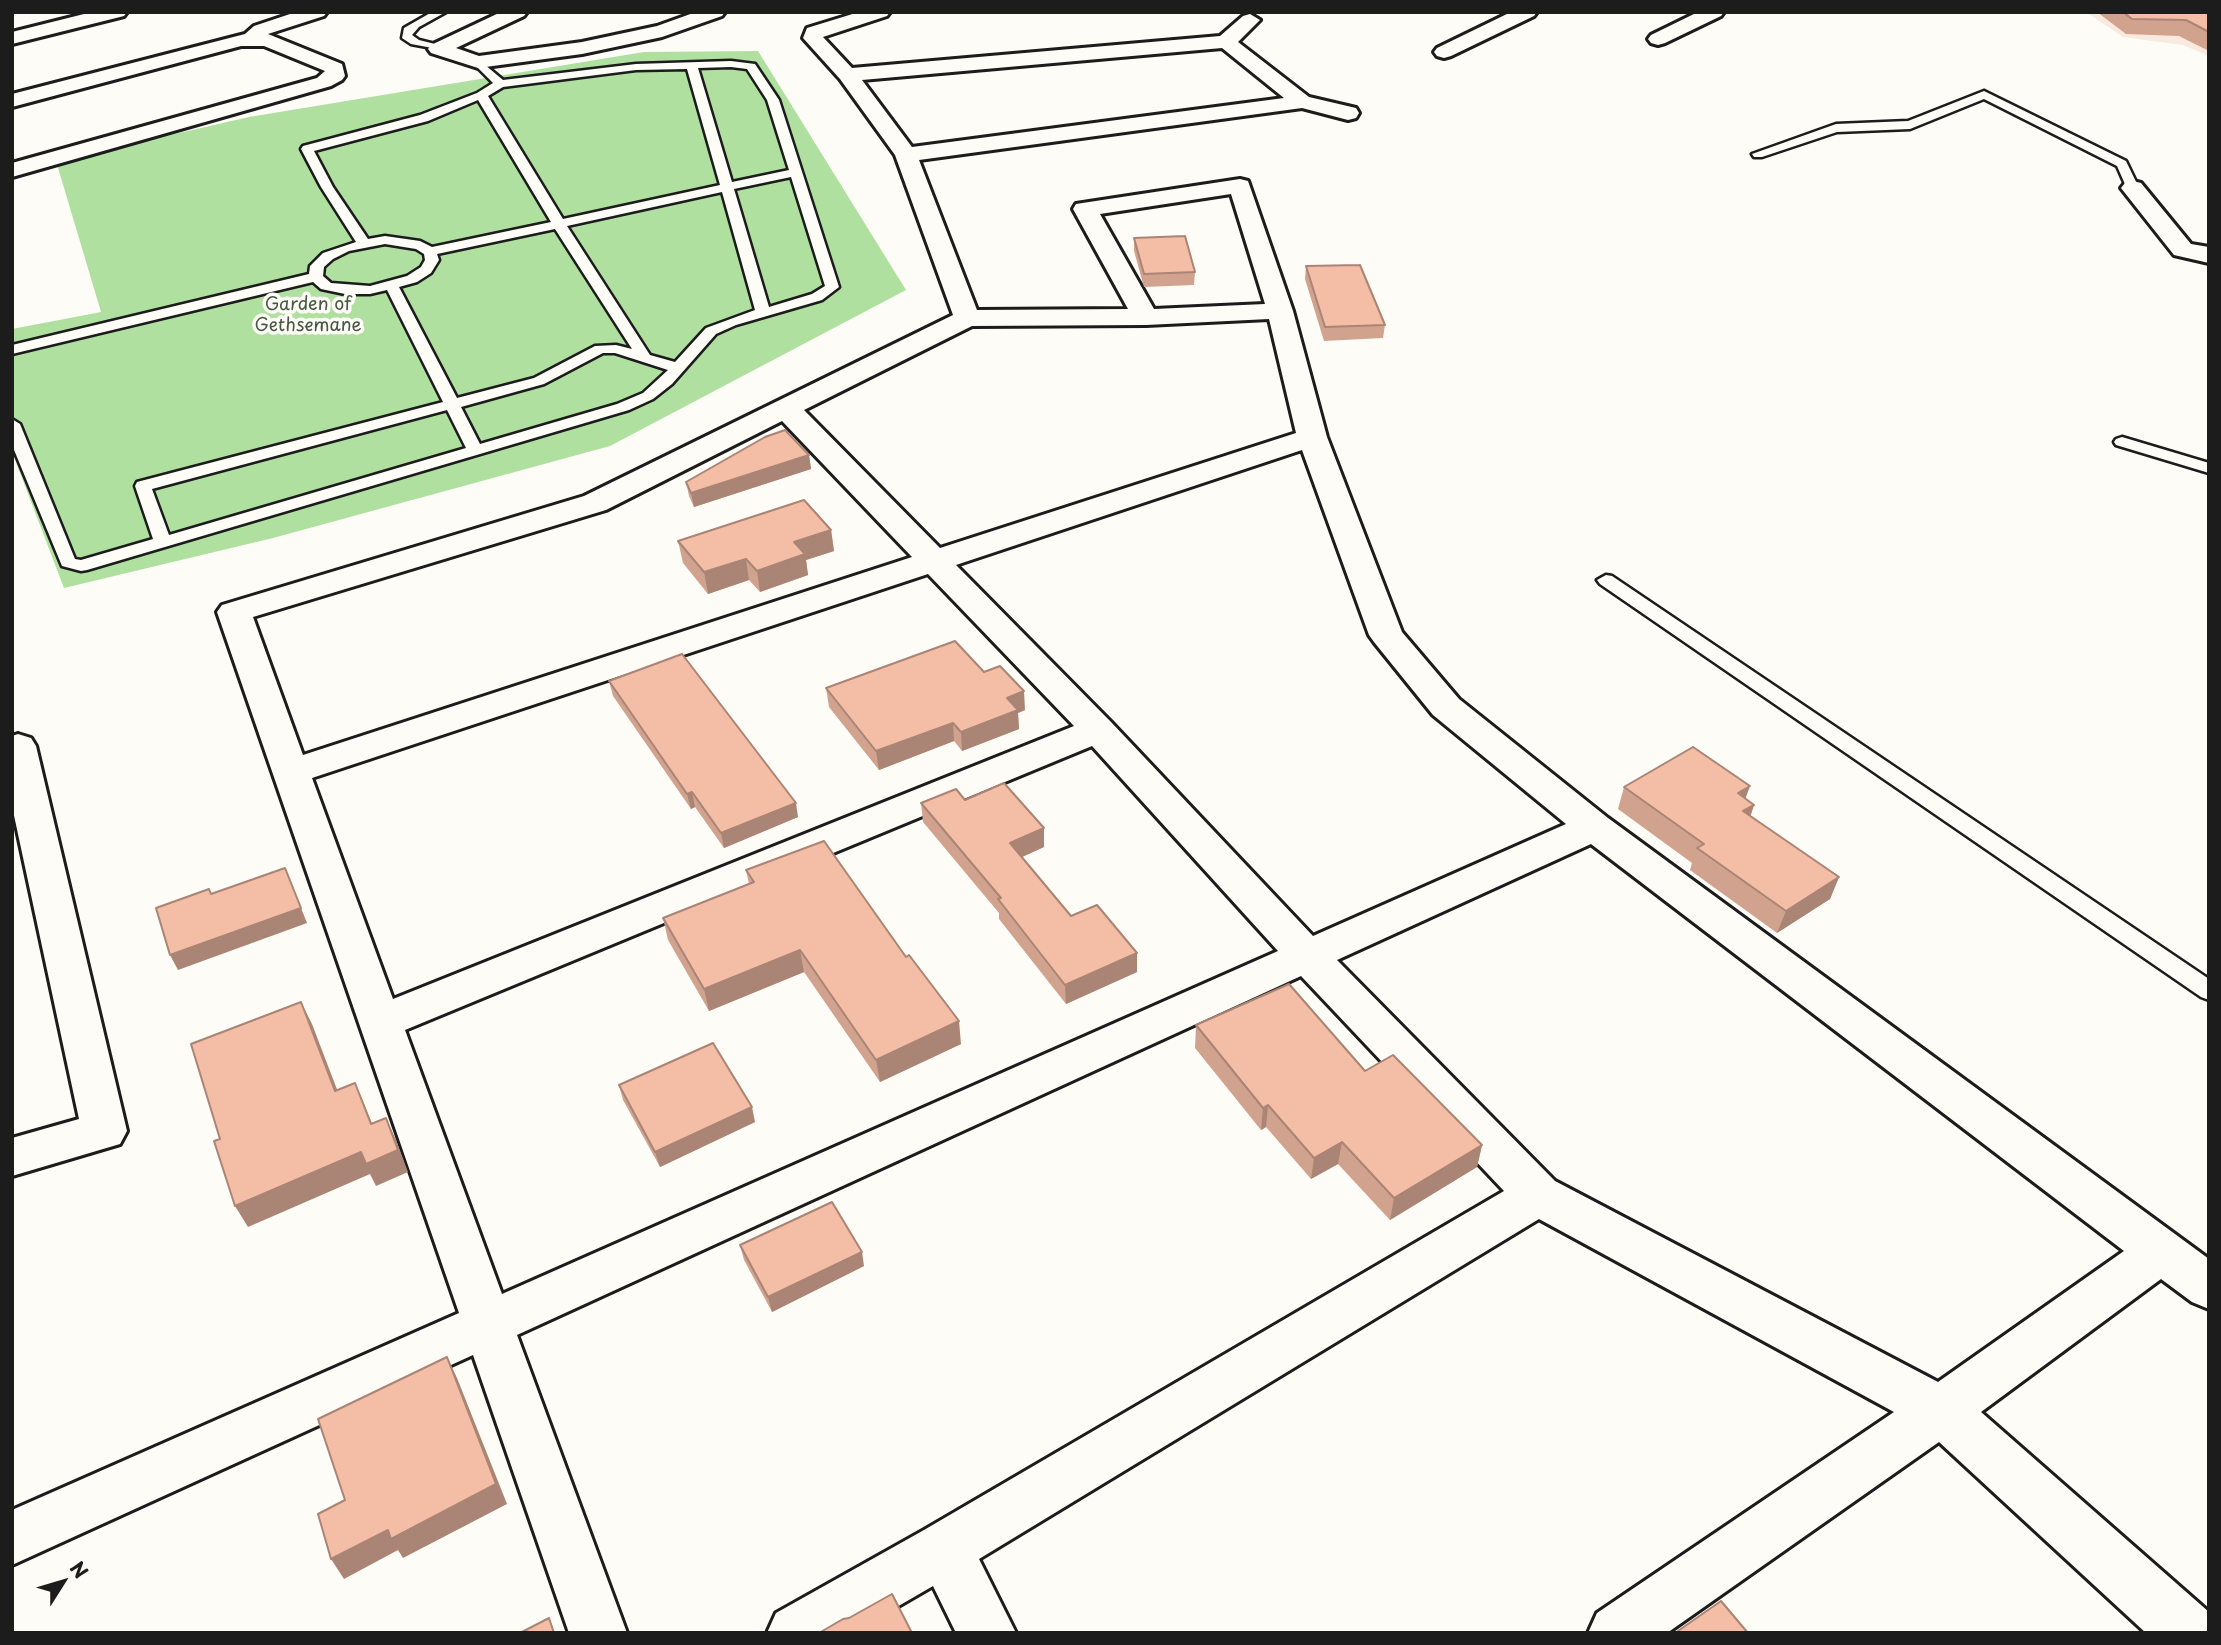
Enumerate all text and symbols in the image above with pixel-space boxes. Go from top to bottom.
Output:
park label: Garden of Gethsemane [254,294,362,336]
north arrow [28,1547,98,1617]
text: N [64,1555,95,1584]

